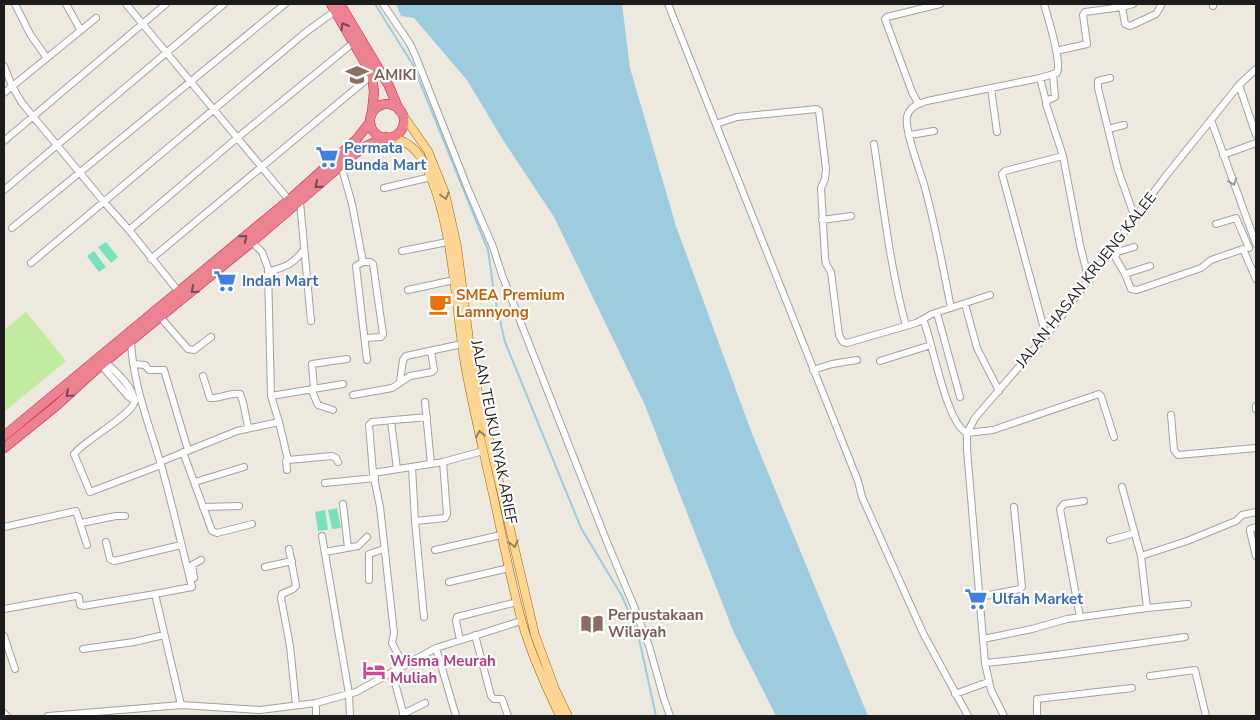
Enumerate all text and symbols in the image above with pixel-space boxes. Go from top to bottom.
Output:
one-way arrow [340,22,350,31]
school or university icon: AMIKI [344,62,370,88]
place label: AMIKI [374,65,417,85]
place label: Permata Bunda Mart [344,138,427,175]
supermarket icon: Permata Bunda Mart [314,144,340,170]
one-way arrow [1227,177,1237,186]
one-way arrow [315,179,324,188]
street label: JALAN HASAN KRUENG KALEE [1011,188,1161,373]
one-way arrow [440,192,450,200]
one-way arrow [238,235,247,243]
supermarket icon: Indah Mart [212,268,238,294]
place label: Indah Mart [242,271,319,291]
one-way arrow [191,284,200,293]
place label: SMEA Premium Lamnyong [456,285,565,322]
cafe icon: SMEA Premium Lamnyong [427,291,453,317]
street label: JALAN TEUKU NYAK ARIEF [466,337,522,526]
one-way arrow [66,388,75,397]
one-way arrow [475,429,486,438]
one-way arrow [508,540,519,549]
supermarket icon: Ulfah Market [963,586,989,612]
place label: Ulfah Market [992,589,1083,609]
place label: Perpustakaan Wilayah [608,605,703,642]
library icon: Perpustakaan Wilayah [579,611,605,637]
place label: Wisma Meurah Muliah [390,651,496,688]
hotel icon: Wisma Meurah Muliah [361,657,387,683]

